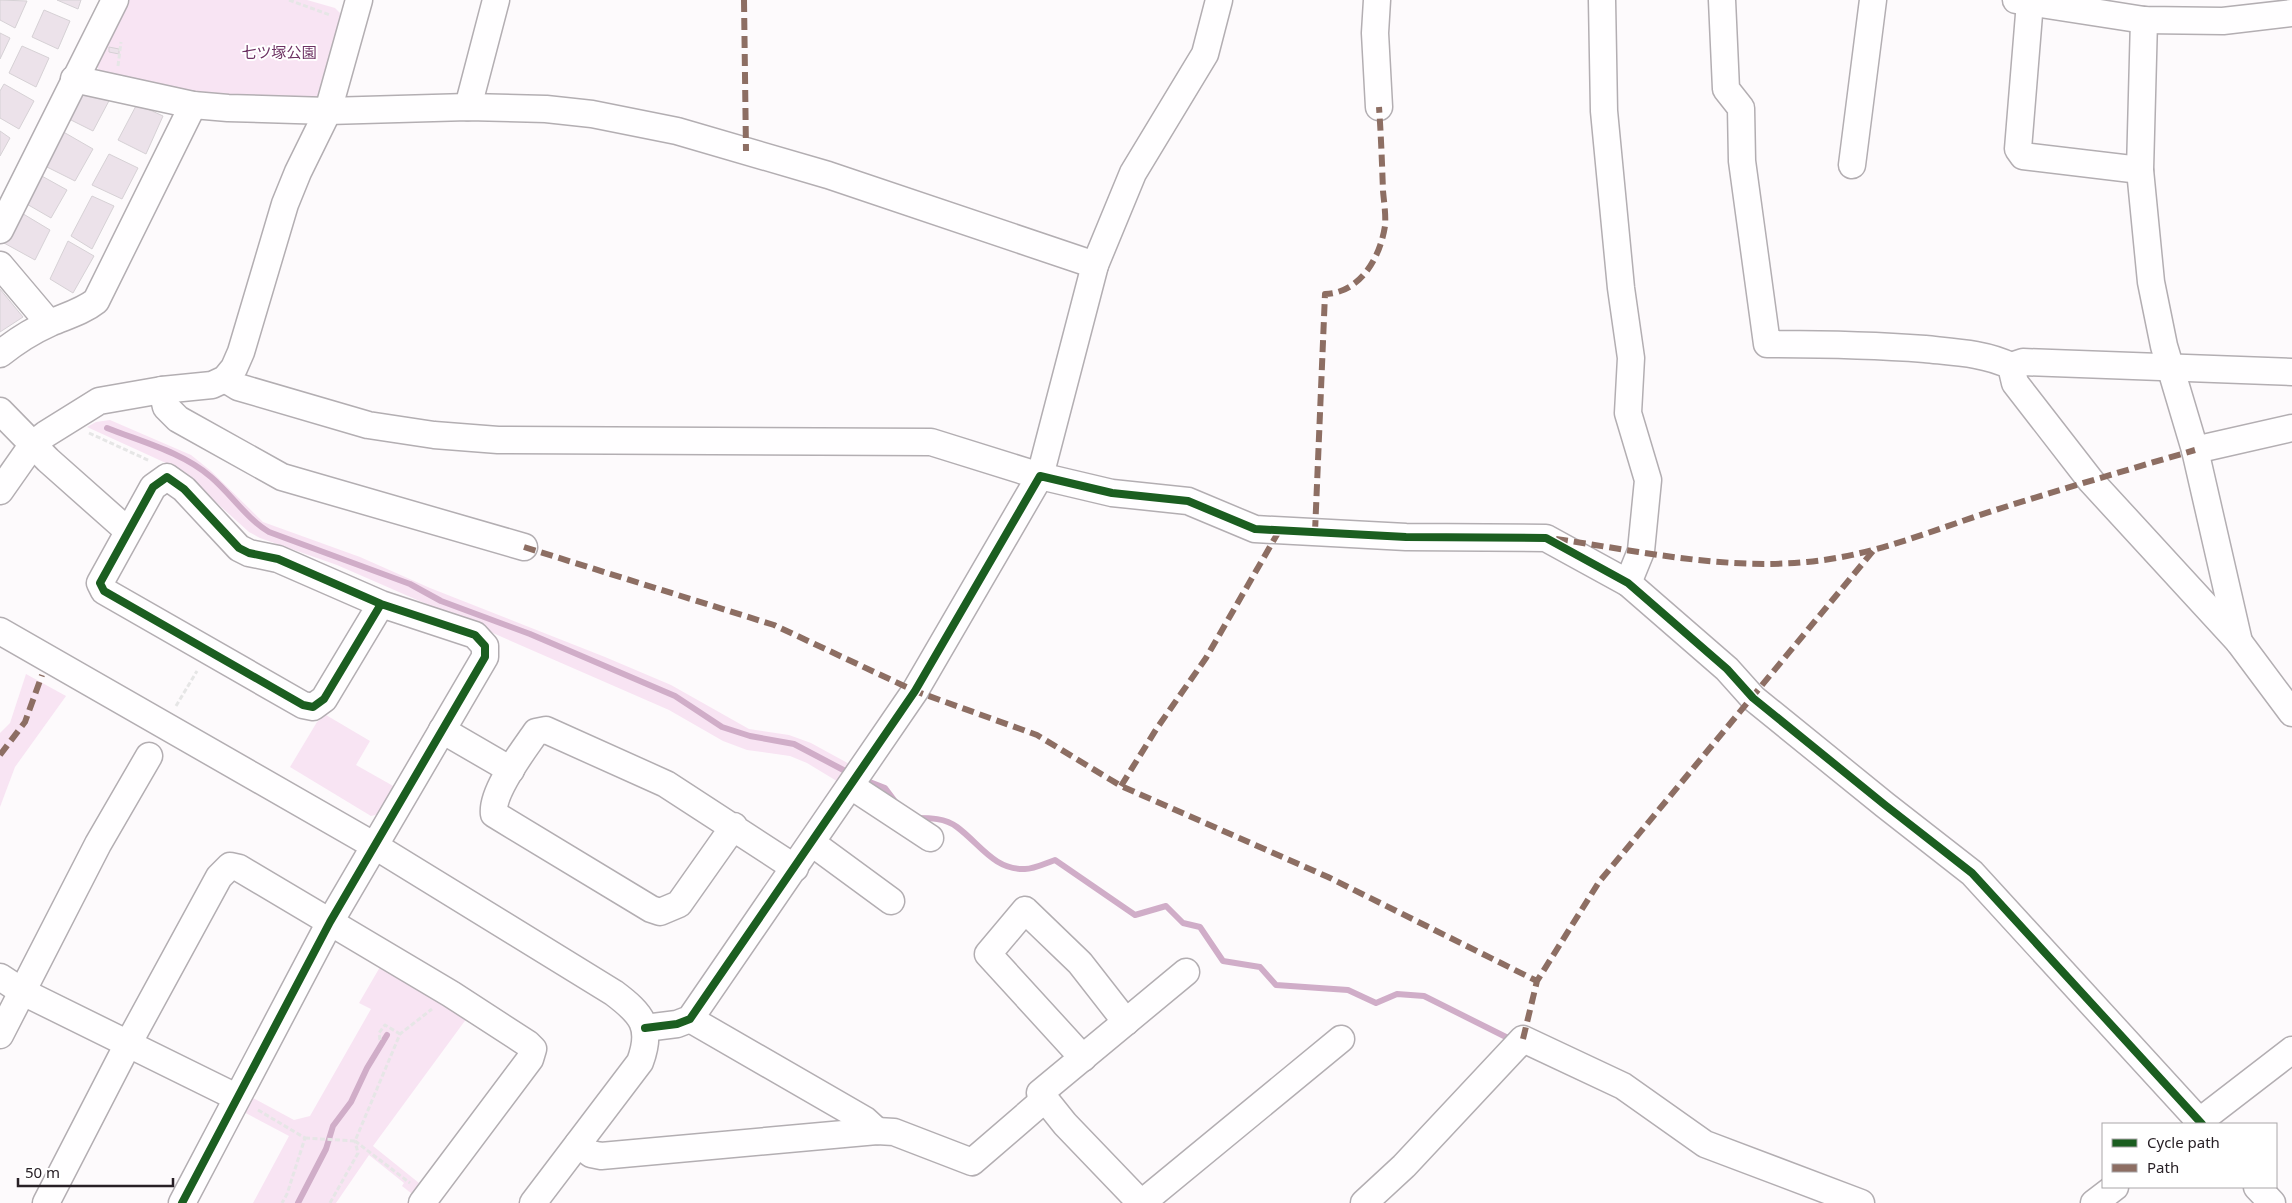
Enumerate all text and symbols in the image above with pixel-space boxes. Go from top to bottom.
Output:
park label: 七ツ塚公園 [241,42,317,62]
legend [2102,1123,2277,1188]
text: Cycle path [2147,1132,2220,1152]
scale bar [18,1156,172,1188]
text: Path [2147,1157,2179,1177]
text: 50 m [25,1162,60,1182]

